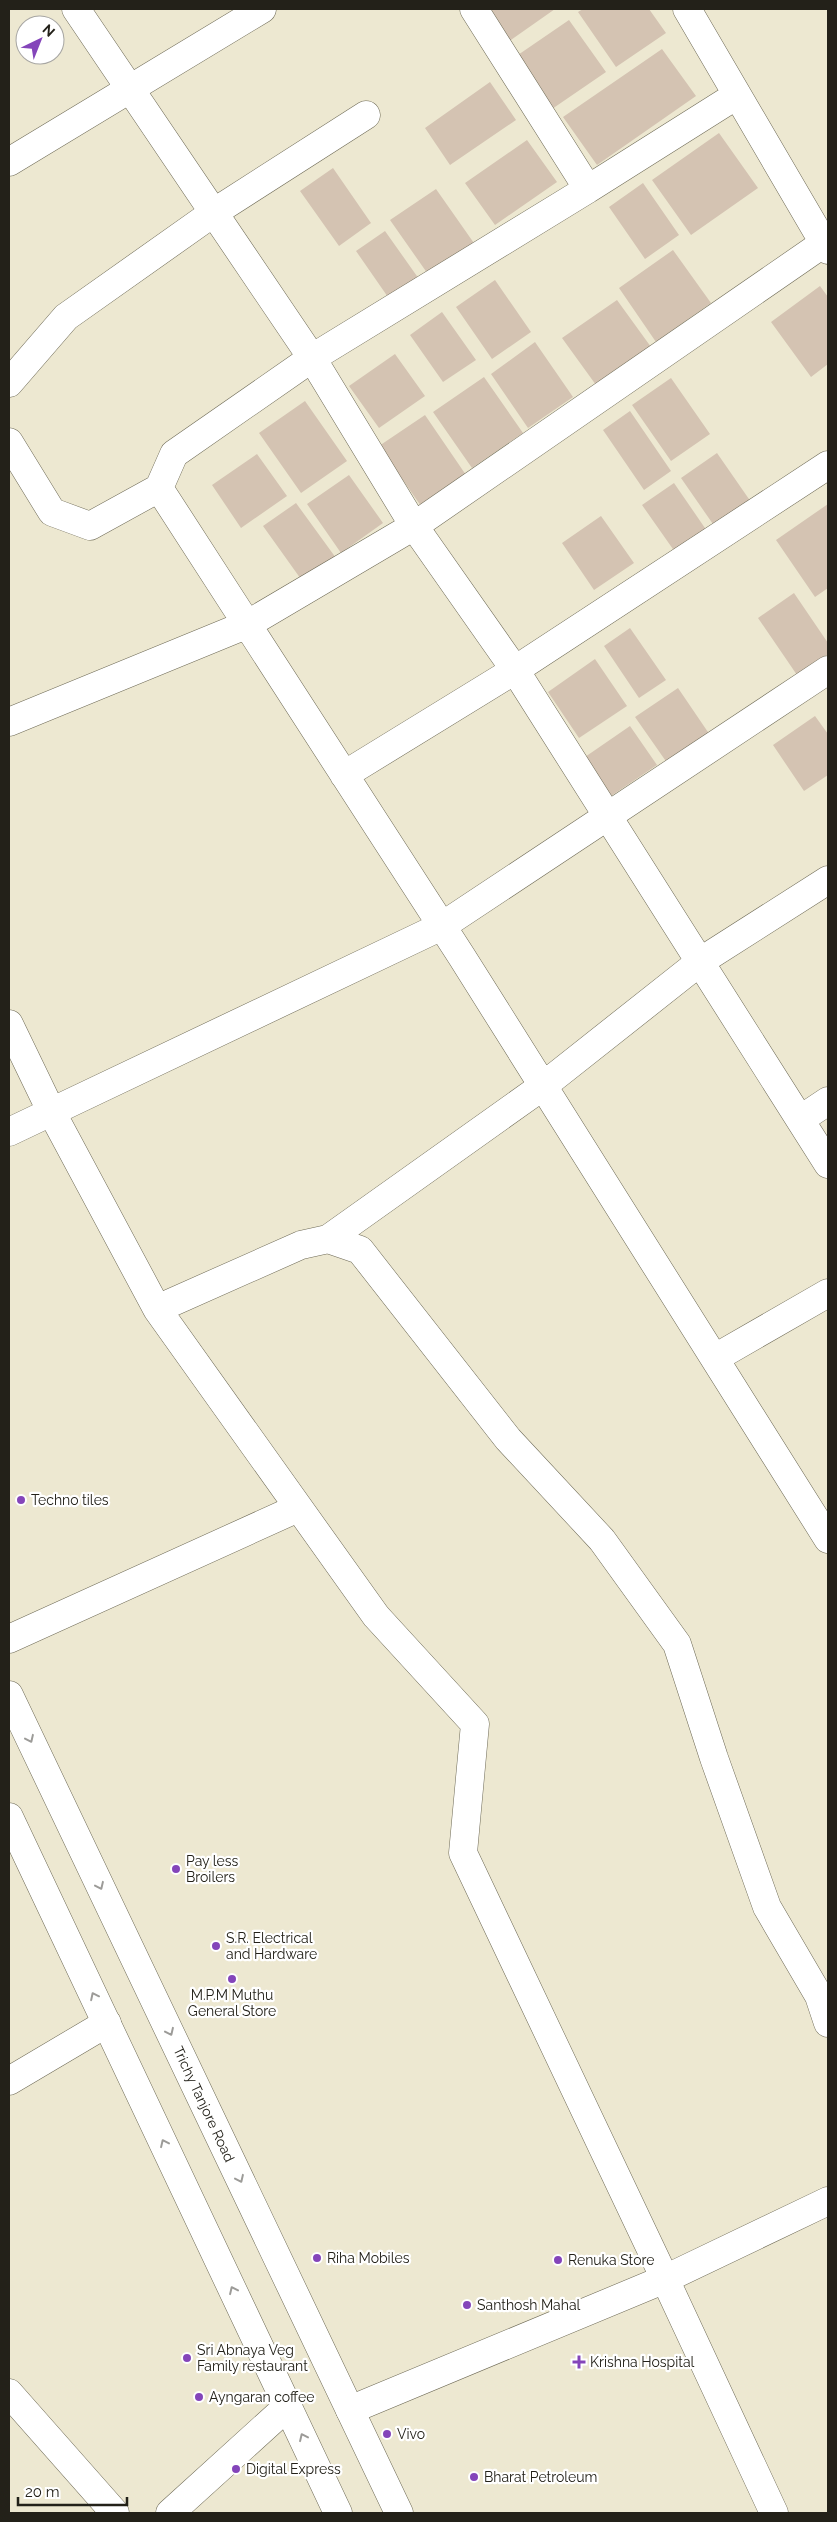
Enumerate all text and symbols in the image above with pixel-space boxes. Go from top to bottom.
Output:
north arrow [15,15,65,65]
text: N [40,21,58,40]
place label: Techno tiles [31,1492,109,1508]
marker: Techno tiles [15,1494,27,1506]
one-way arrow [23,1734,34,1743]
place label: Pay less Broilers [186,1853,239,1885]
marker: Pay less Broilers [170,1863,182,1875]
one-way arrow [93,1881,104,1890]
place label: S.R. Electrical and Hardware [226,1930,317,1962]
marker: S.R. Electrical and Hardware [210,1940,222,1952]
marker: M.P.M Muthu General Store [226,1973,238,1985]
place label: M.P.M Muthu General Store [188,1987,276,2019]
one-way arrow [91,1993,101,2002]
one-way arrow [163,2027,173,2036]
street label: Trichy Tanjore Road [170,2044,238,2164]
one-way arrow [160,2139,170,2148]
one-way arrow [233,2174,244,2183]
place label: Riha Mobiles [327,2250,410,2266]
marker: Riha Mobiles [311,2252,323,2264]
place label: Renuka Store [568,2252,654,2268]
marker: Renuka Store [552,2254,564,2266]
one-way arrow [229,2286,240,2295]
place label: Santhosh Mahal [477,2297,581,2313]
marker: Santhosh Mahal [461,2299,473,2311]
place label: Sri Abnaya Veg Family restaurant [197,2342,308,2374]
marker: Sri Abnaya Veg Family restaurant [181,2352,193,2364]
place label: Krishna Hospital [590,2354,695,2370]
marker: Krishna Hospital [572,2355,586,2369]
place label: Ayngaran coffee [209,2389,314,2405]
marker: Ayngaran coffee [193,2391,205,2403]
place label: Vivo [397,2426,425,2442]
marker: Vivo [381,2428,393,2440]
one-way arrow [298,2433,309,2442]
place label: Digital Express [246,2461,341,2477]
marker: Digital Express [230,2463,242,2475]
place label: Bharat Petroleum [484,2469,597,2485]
marker: Bharat Petroleum [468,2471,480,2483]
scale bar [18,2474,126,2506]
text: 20 m [25,2483,60,2501]

